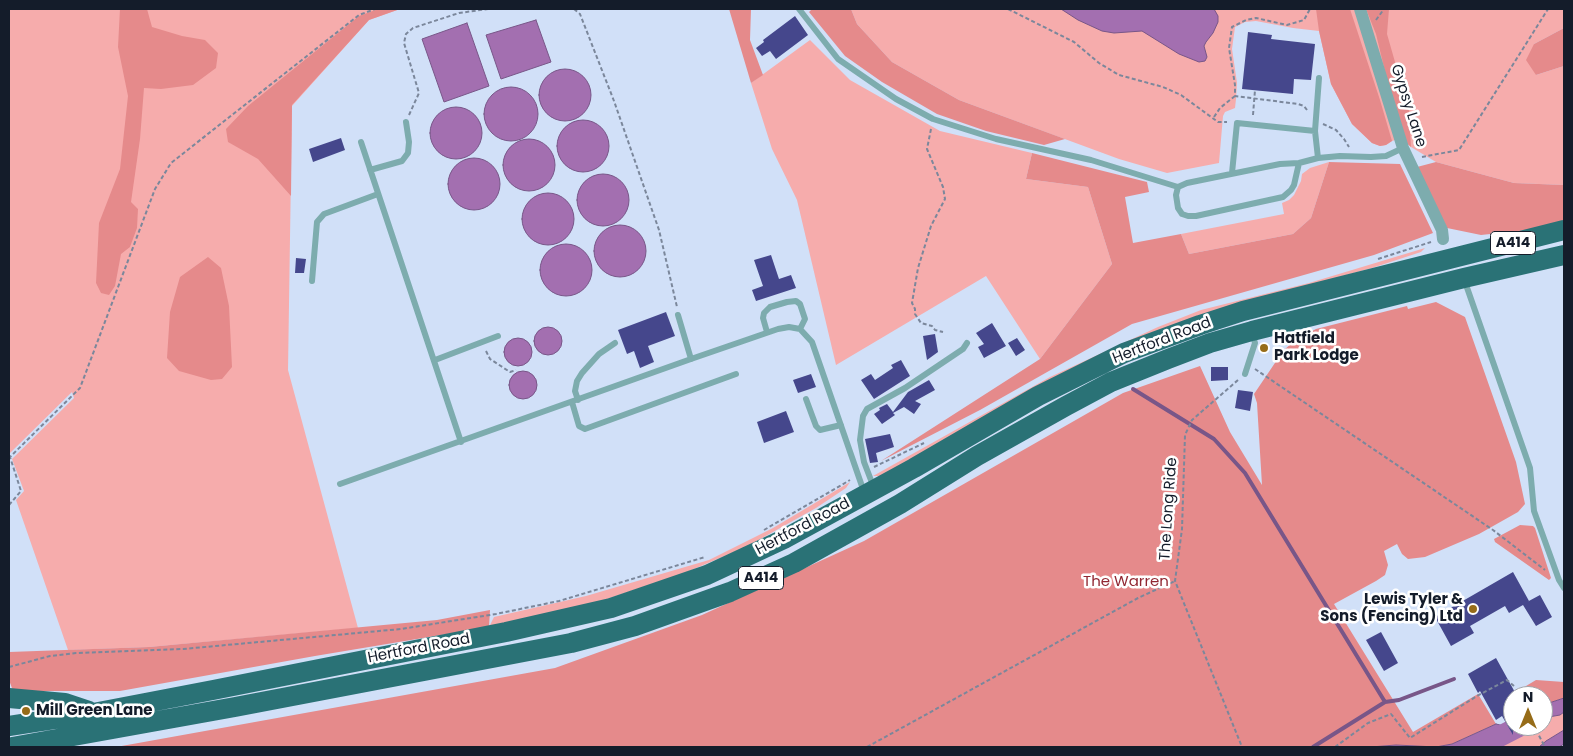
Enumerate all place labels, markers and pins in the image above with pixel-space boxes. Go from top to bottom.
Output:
place label: Hatfield Park Lodge [1274,330,1359,365]
marker: Hatfield Park Lodge [1258,342,1270,354]
place label: Lewis Tyler & Sons (Fencing) Ltd [1320,591,1463,626]
marker: Lewis Tyler & Sons (Fencing) Ltd [1467,603,1479,615]
place label: Mill Green Lane [36,702,153,720]
marker: Mill Green Lane [20,705,32,717]

